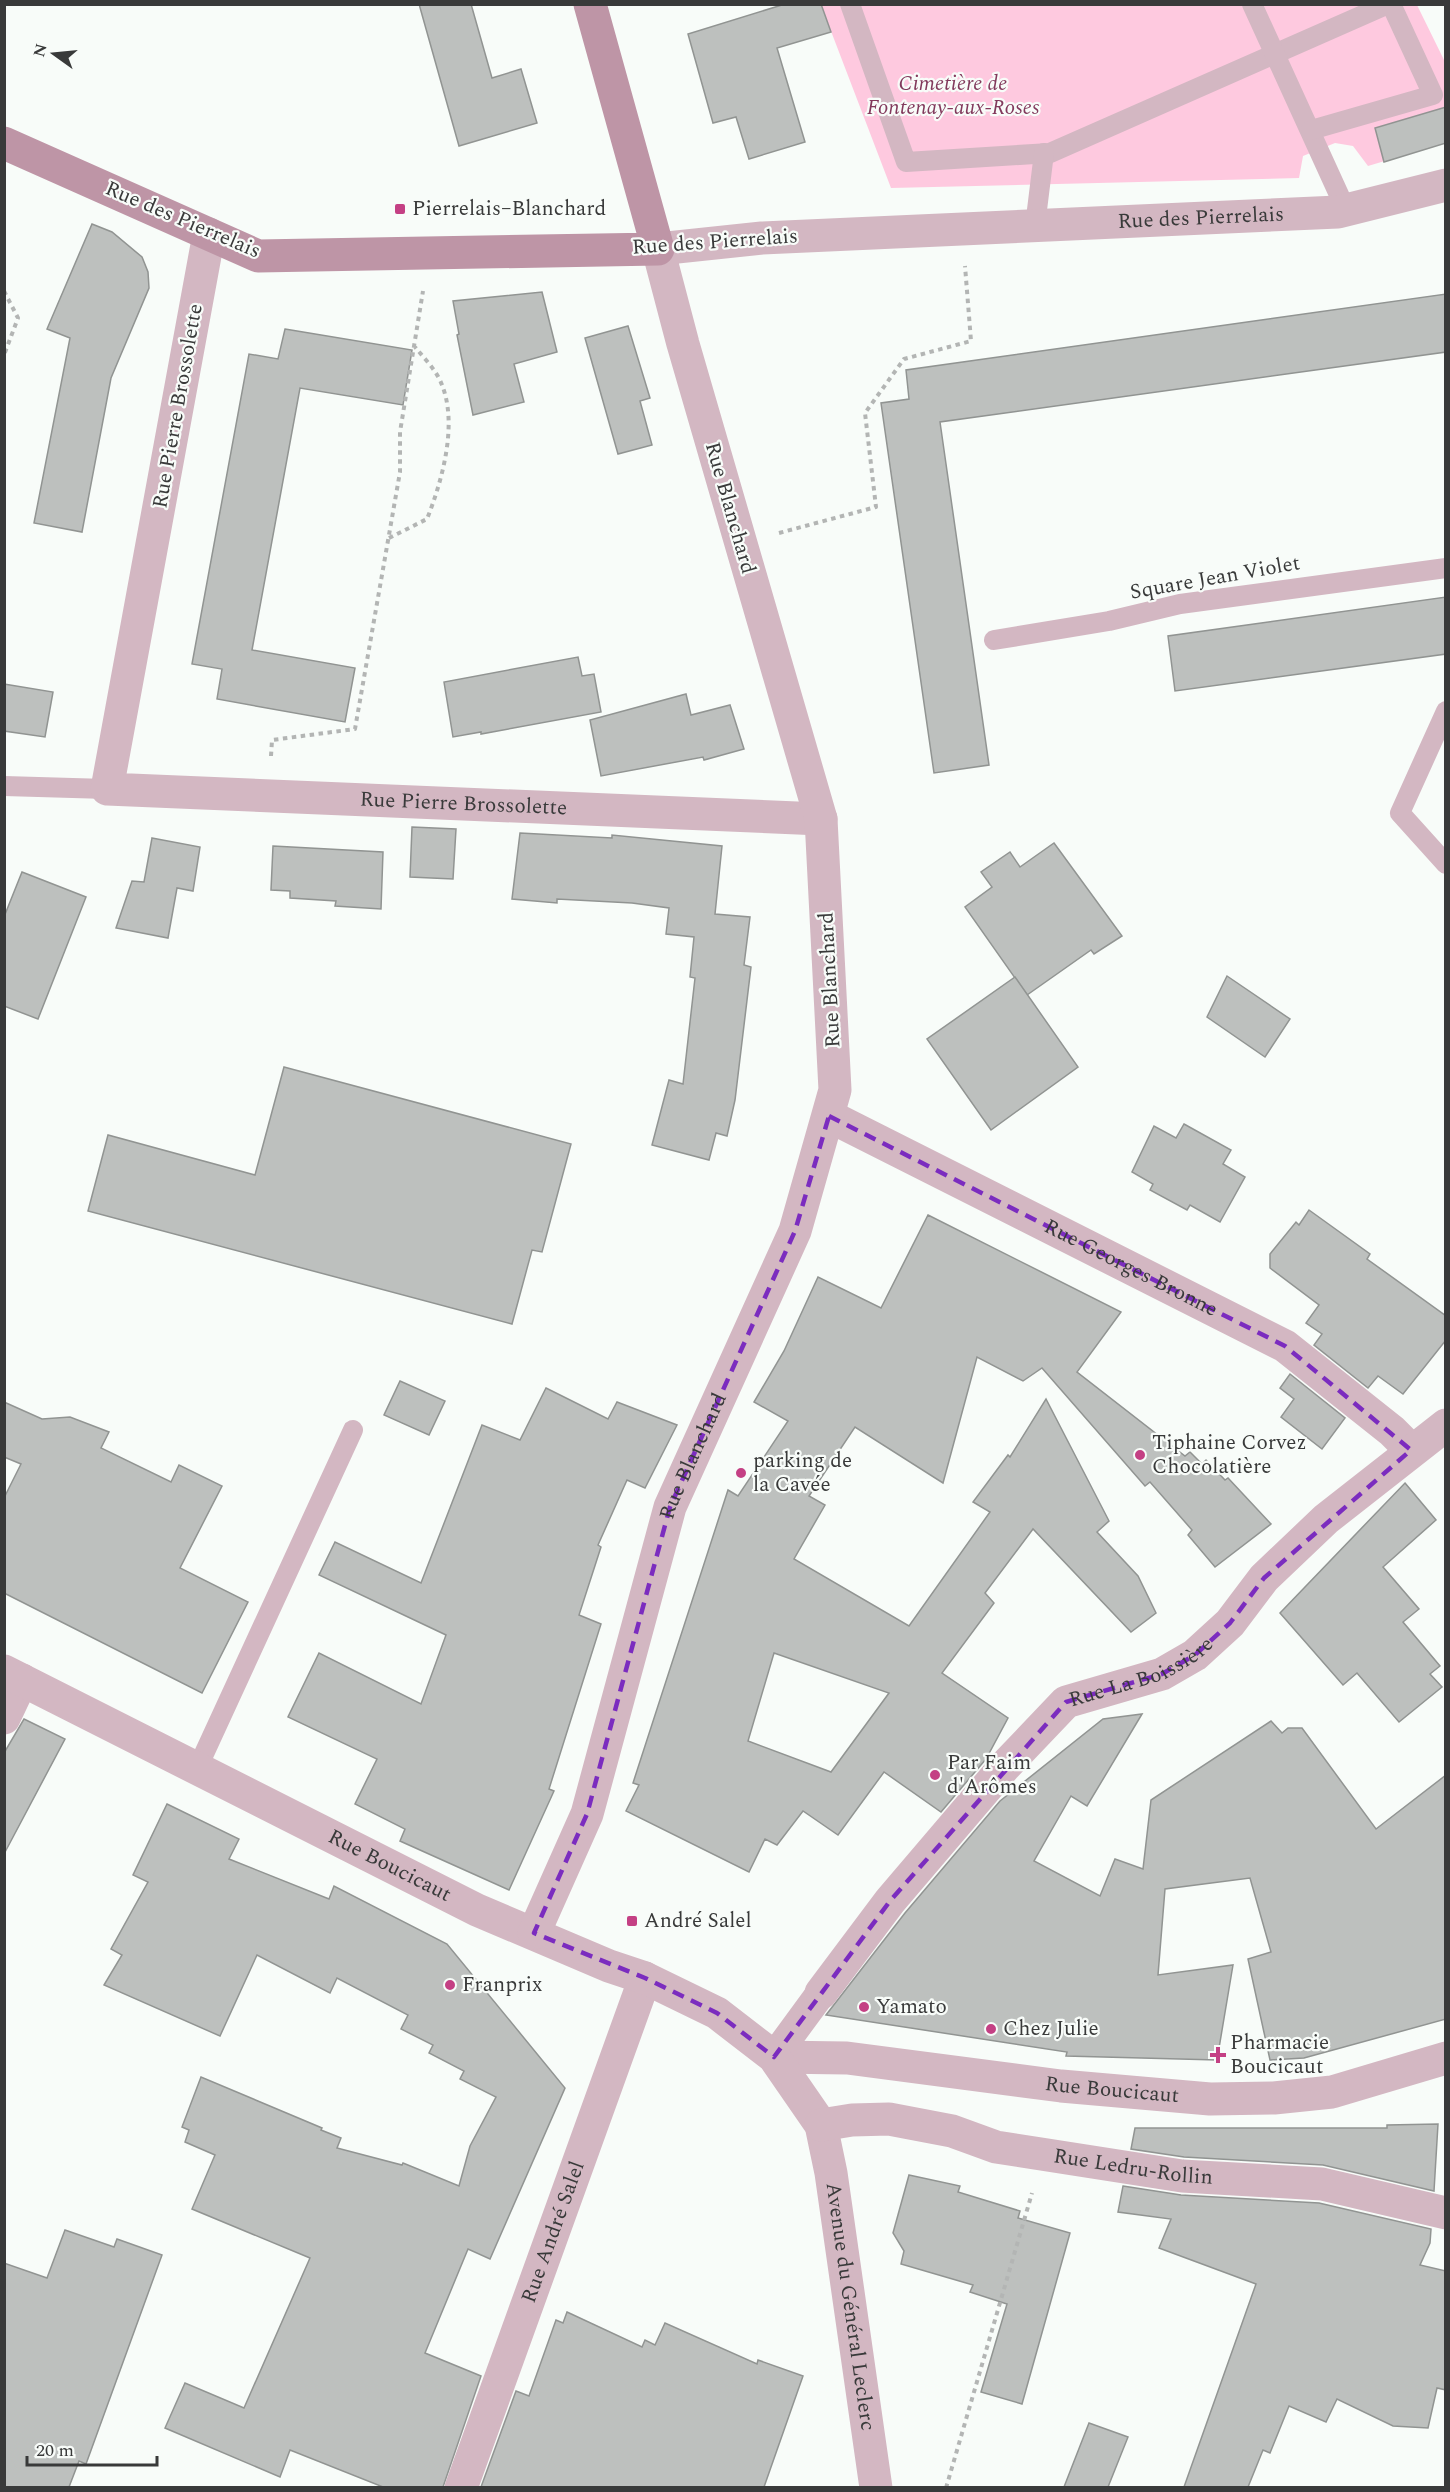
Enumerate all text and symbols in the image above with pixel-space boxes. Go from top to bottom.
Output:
north arrow [24,24,84,84]
text: N [27,41,54,60]
park label: Cimetière de Fontenay-aux-Roses [867,68,1040,124]
street label: Rue des Pierrelais [100,173,266,267]
place label: Pierrelais–Blanchard [412,193,606,225]
street label: Rue des Pierrelais [1117,198,1285,238]
marker: Pierrelais–Blanchard [393,202,407,216]
street label: Rue des Pierrelais [631,220,799,264]
street label: Rue Pierre Brossolette [144,301,212,511]
street label: Rue Blanchard [696,438,764,578]
street label: Square Jean Violet [1127,547,1303,609]
street label: Rue Pierre Brossolette [359,784,568,824]
street label: Rue Blanchard [810,911,850,1049]
street label: Rue Georges Bronne [1038,1211,1223,1326]
street label: Rue Blanchard [651,1388,736,1523]
place label: Tiphaine Corvez Chocolatière [1152,1427,1307,1483]
place label: parking de la Cavée [753,1445,852,1501]
marker: Tiphaine Corvez Chocolatière [1133,1448,1147,1462]
marker: parking de la Cavée [734,1466,748,1480]
street label: Rue La Boissière [1065,1629,1221,1716]
place label: Par Faim d'Arômes [947,1747,1037,1803]
marker: Par Faim d'Arômes [928,1768,942,1782]
street label: Rue Boucicaut [322,1821,457,1910]
place label: André Salel [644,1905,752,1937]
marker: André Salel [625,1914,639,1928]
place label: Franprix [462,1969,543,2001]
marker: Franprix [443,1978,457,1992]
place label: Yamato [876,1991,947,2023]
marker: Yamato [857,2000,871,2014]
place label: Chez Julie [1003,2013,1099,2045]
marker: Chez Julie [984,2022,998,2036]
place label: Pharmacie Boucicaut [1230,2027,1329,2083]
marker: Pharmacie Boucicaut [1211,2048,1225,2062]
street label: Rue Boucicaut [1043,2068,1180,2112]
street label: Rue Ledru-Rollin [1051,2140,1214,2194]
street label: Rue André Salel [513,2157,594,2308]
street label: Avenue du Général Leclerc [817,2180,884,2433]
scale bar [27,2429,158,2467]
text: 20 m [36,2437,74,2464]

